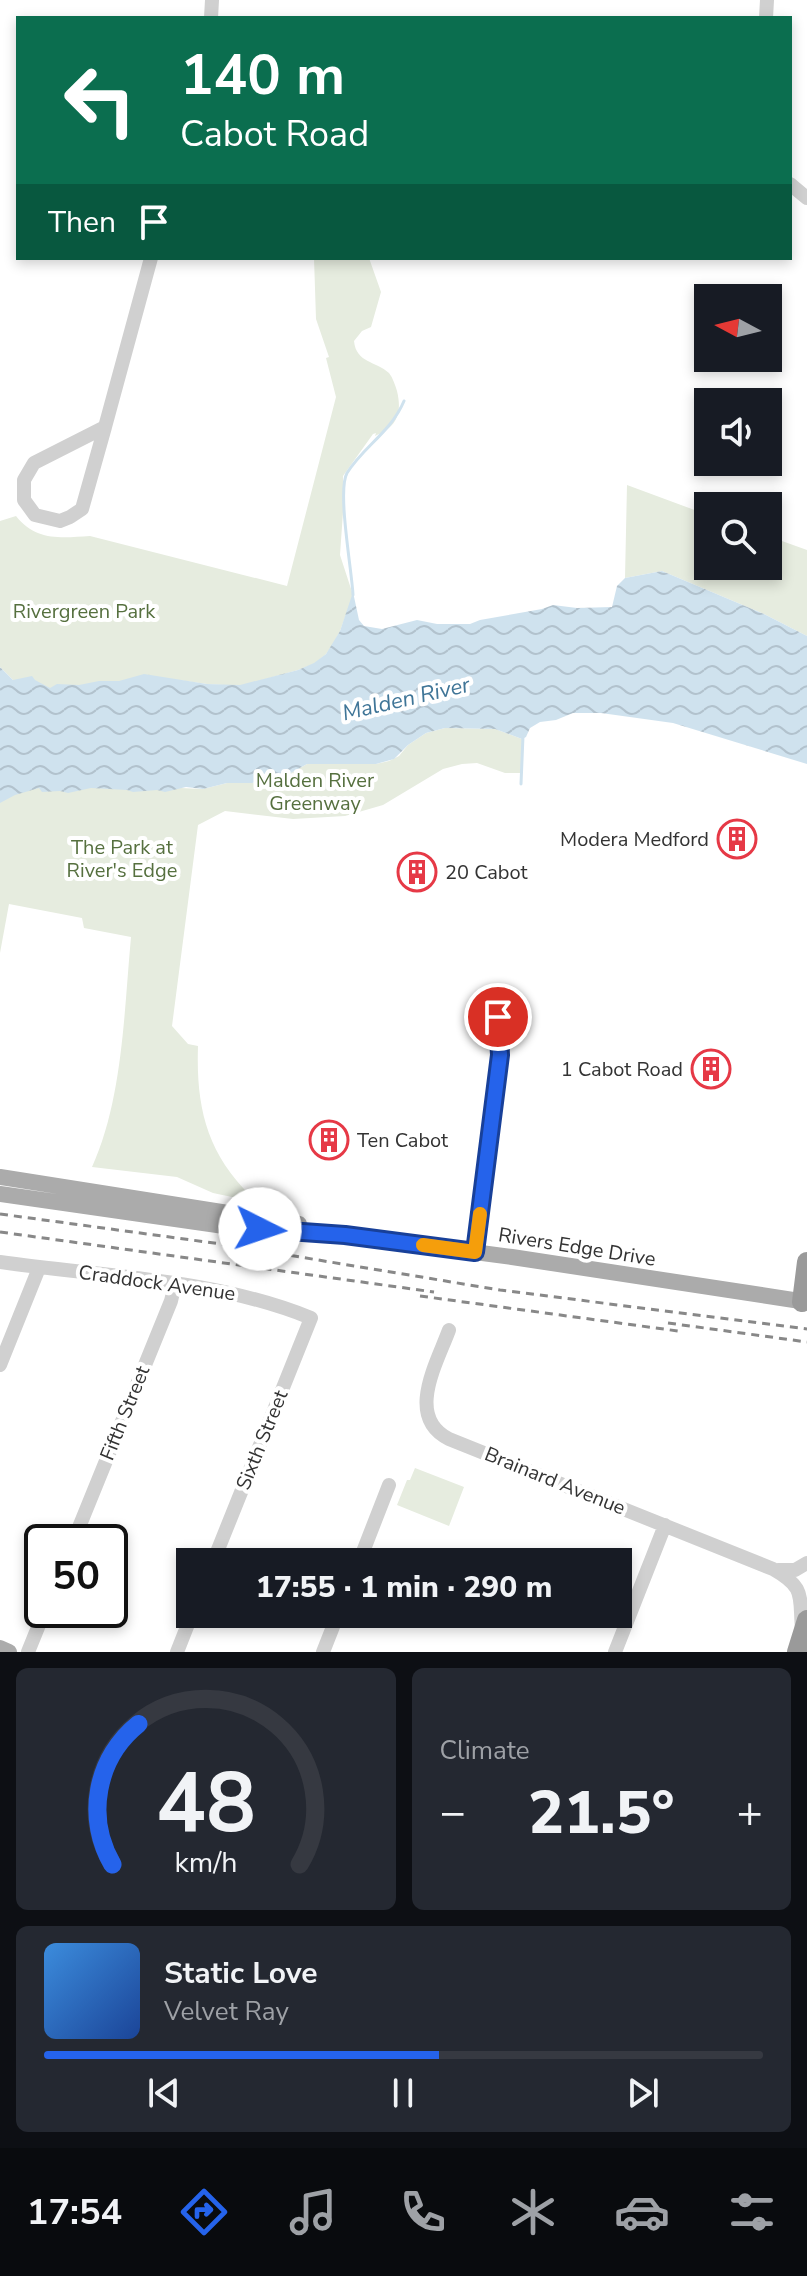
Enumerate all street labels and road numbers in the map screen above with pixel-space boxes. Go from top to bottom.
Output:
street label: Rivers Edge Drive [496,1221,658,1273]
street label: Craddock Avenue [77,1259,237,1307]
street label: Fifth Street [94,1361,157,1464]
street label: Sixth Street [230,1385,295,1494]
street label: Brainard Avenue [481,1440,629,1522]

